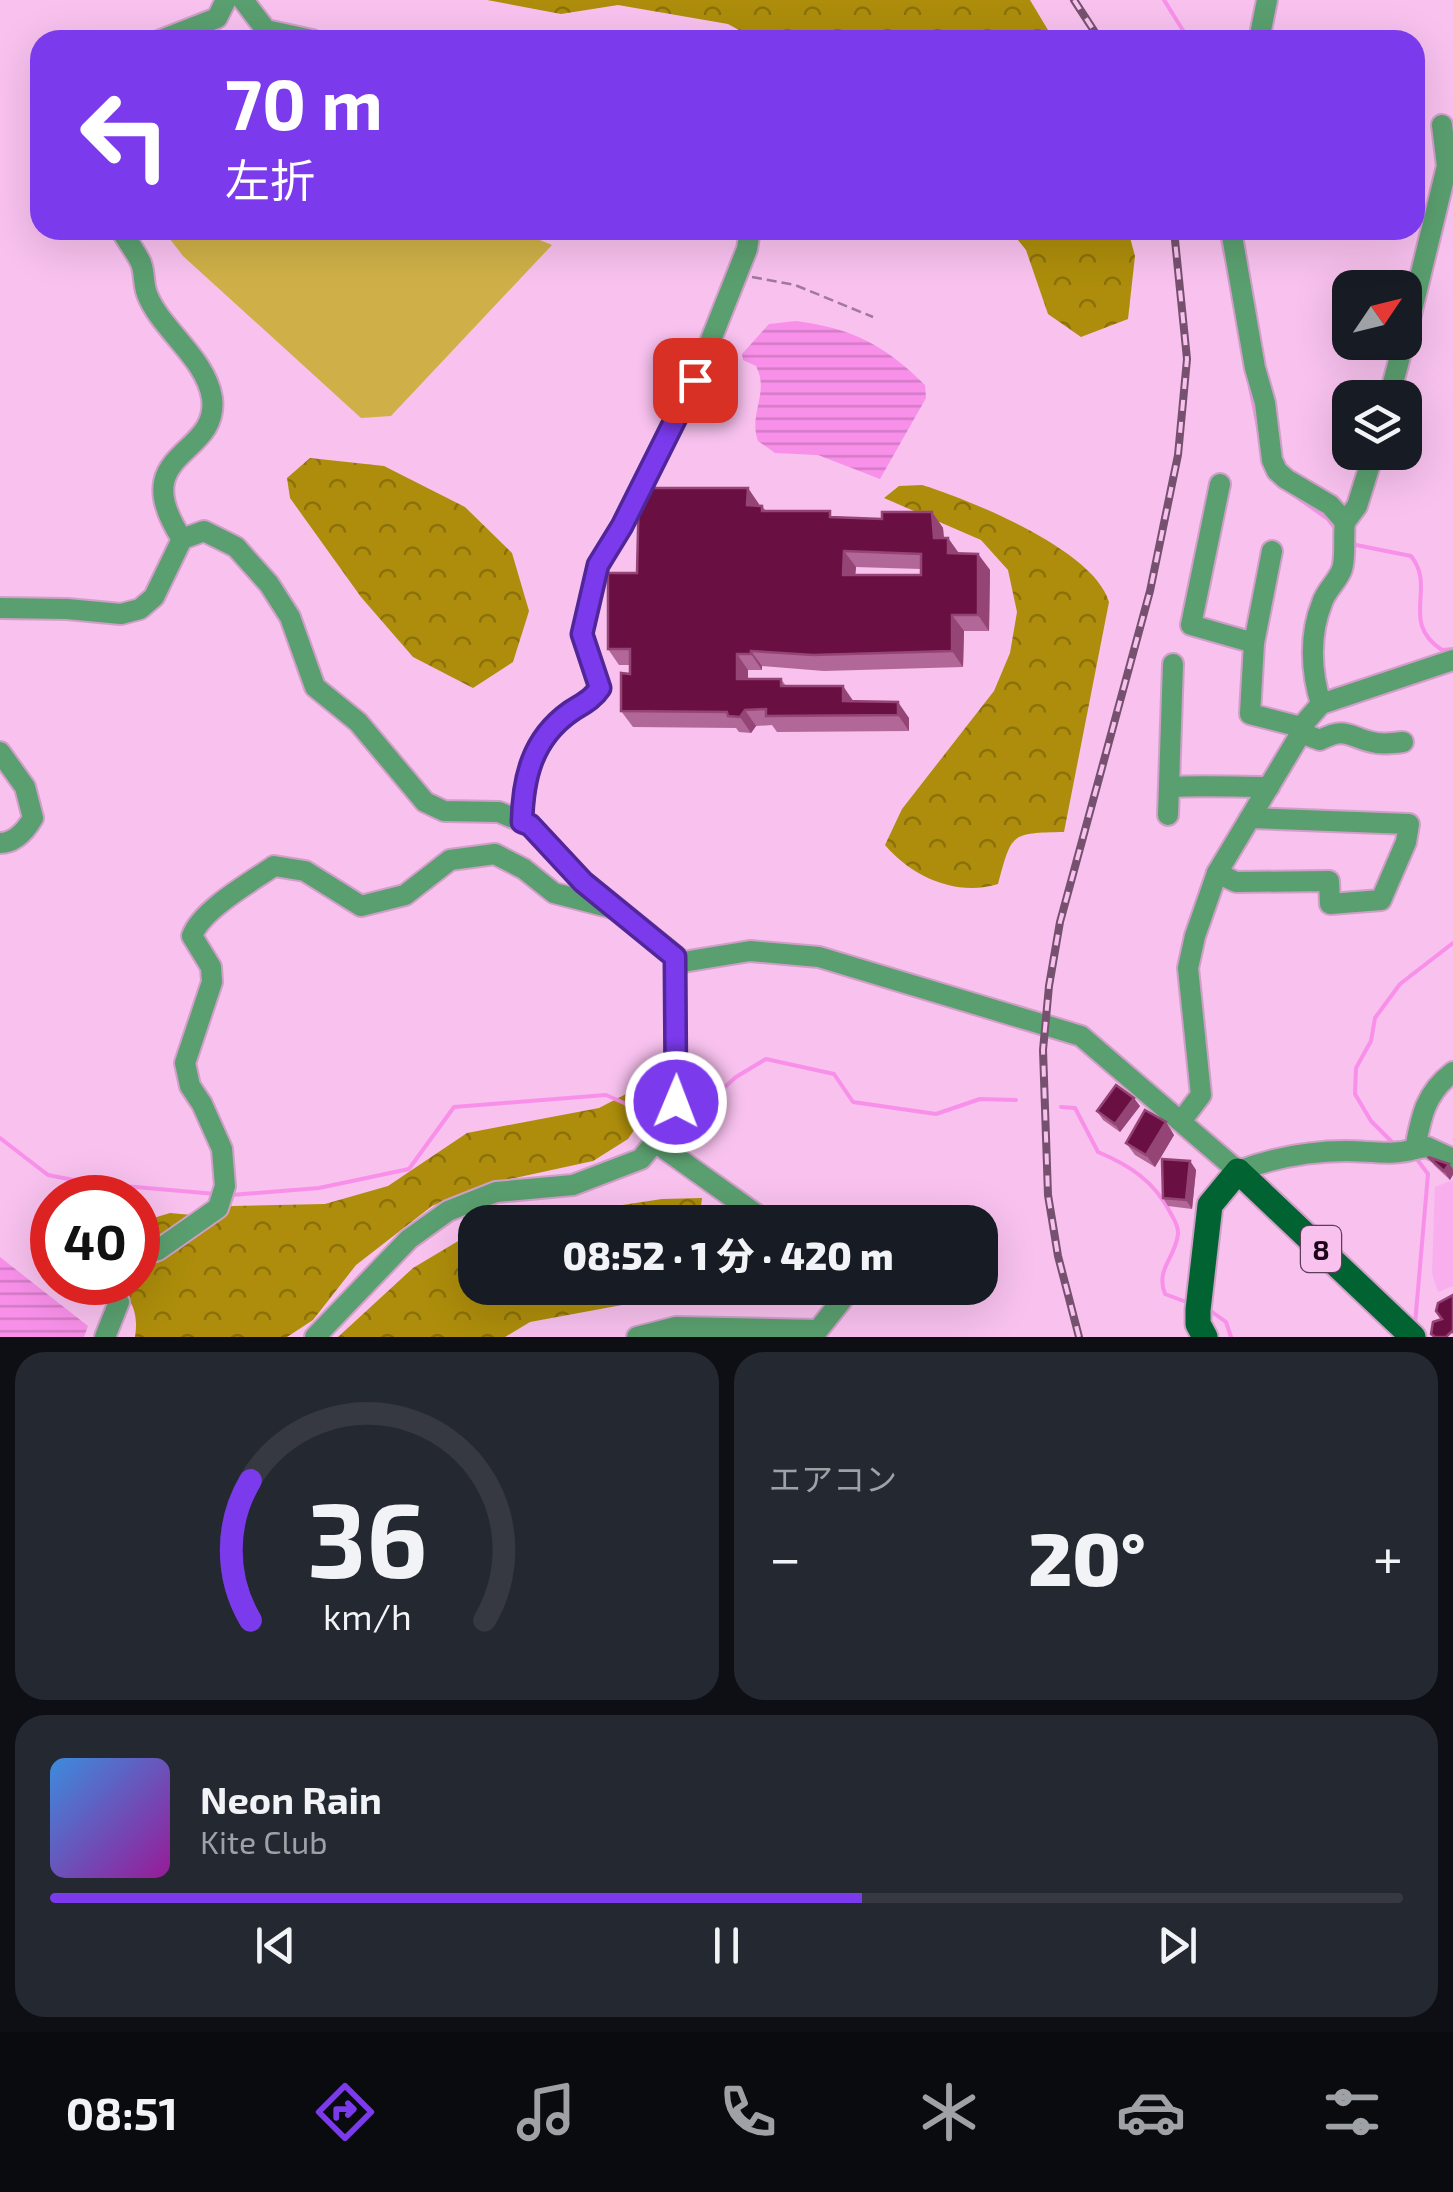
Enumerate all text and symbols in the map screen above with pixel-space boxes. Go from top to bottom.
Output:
text: 70 m [225,60,383,144]
icon: left [60,70,190,200]
text: 左折 [225,152,315,206]
north arrow [1332,270,1422,360]
map controls [1332,270,1422,470]
pin [653,338,738,423]
icon: arrive [668,353,723,408]
button: layers [1332,380,1422,470]
position arrow [624,1050,728,1154]
speed limit sign: 40 [30,1175,160,1305]
road number: 8 [1301,1226,1341,1272]
text: 08:52 · 1 分 · 420 m [562,1232,894,1278]
text: エアコン [769,1459,897,1497]
text: 36 [307,1474,427,1599]
text: 20° [1028,1511,1146,1601]
text: − [769,1523,801,1589]
text: + [1373,1523,1403,1589]
text: km/h [323,1594,411,1637]
text: Neon Rain [200,1776,382,1822]
text: Kite Club [200,1822,328,1860]
icon: previous [248,1918,303,1973]
icon: pause [699,1918,754,1973]
icon: next [1150,1918,1205,1973]
icon: directions [310,2077,380,2147]
icon: music [511,2077,581,2147]
icon: phone [713,2077,783,2147]
icon: climate [914,2077,984,2147]
icon: car [1116,2077,1186,2147]
icon: filters [1317,2077,1387,2147]
text: 08:51 [66,2085,178,2139]

